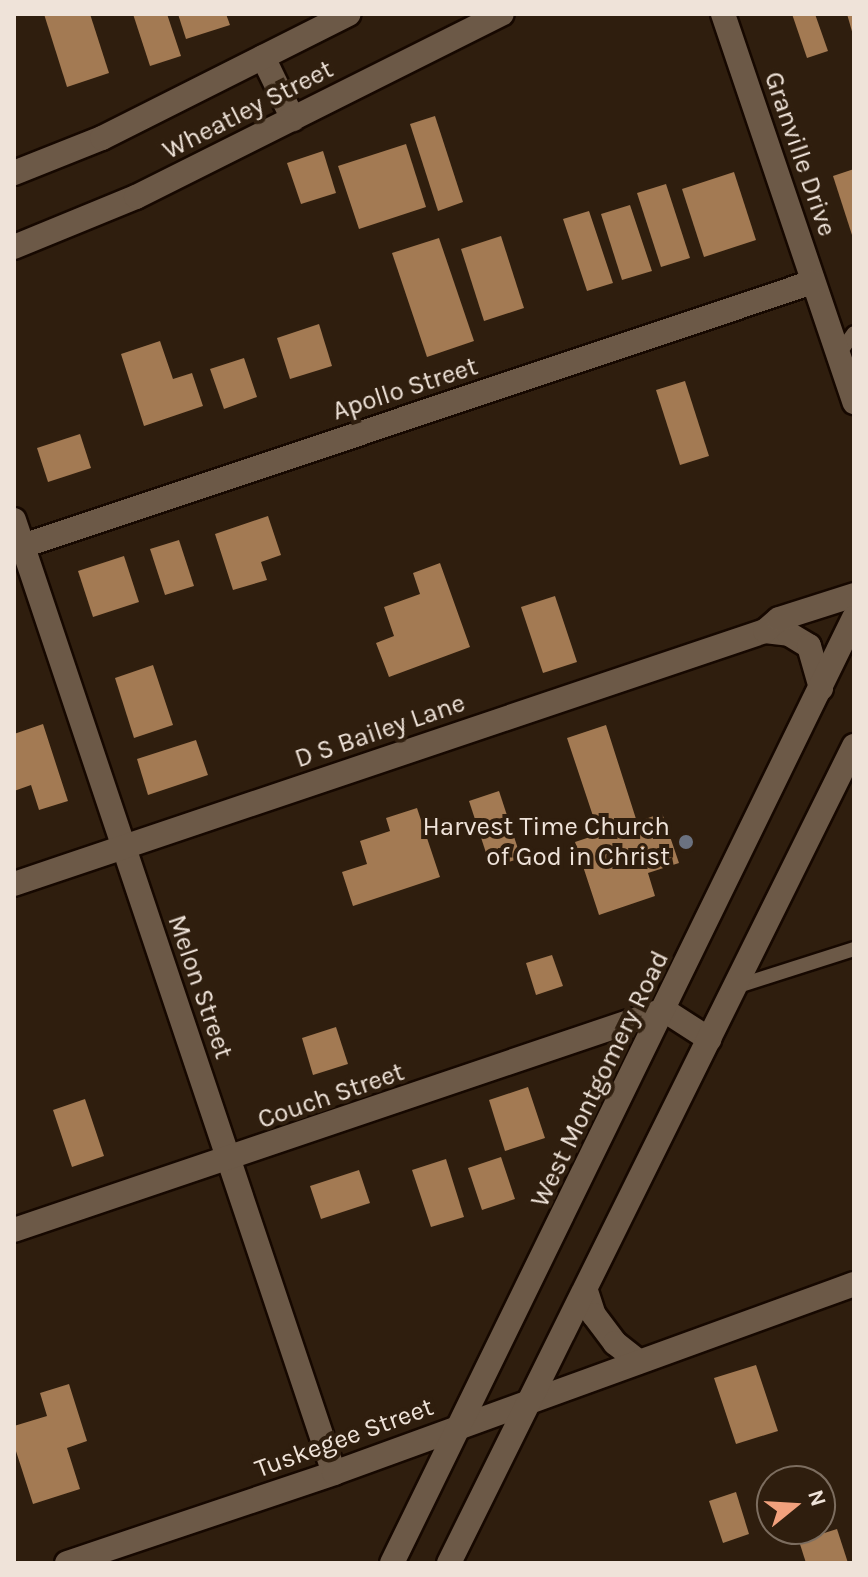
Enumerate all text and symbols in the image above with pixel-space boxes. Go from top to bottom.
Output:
street label: Wheatley Street [158,54,338,166]
street label: Granville Drive [757,68,843,240]
street label: Apollo Street [329,351,481,427]
street label: D S Bailey Lane [291,687,469,775]
place label: Harvest Time Church of God in Christ [422,811,670,872]
marker: Harvest Time Church of God in Christ [677,833,695,851]
street label: Melon Street [161,911,239,1063]
street label: West Montgomery Road [524,946,676,1212]
street label: Couch Street [254,1056,408,1136]
street label: Tuskegee Street [251,1391,437,1485]
north arrow [756,1465,836,1545]
text: N [802,1487,832,1510]

